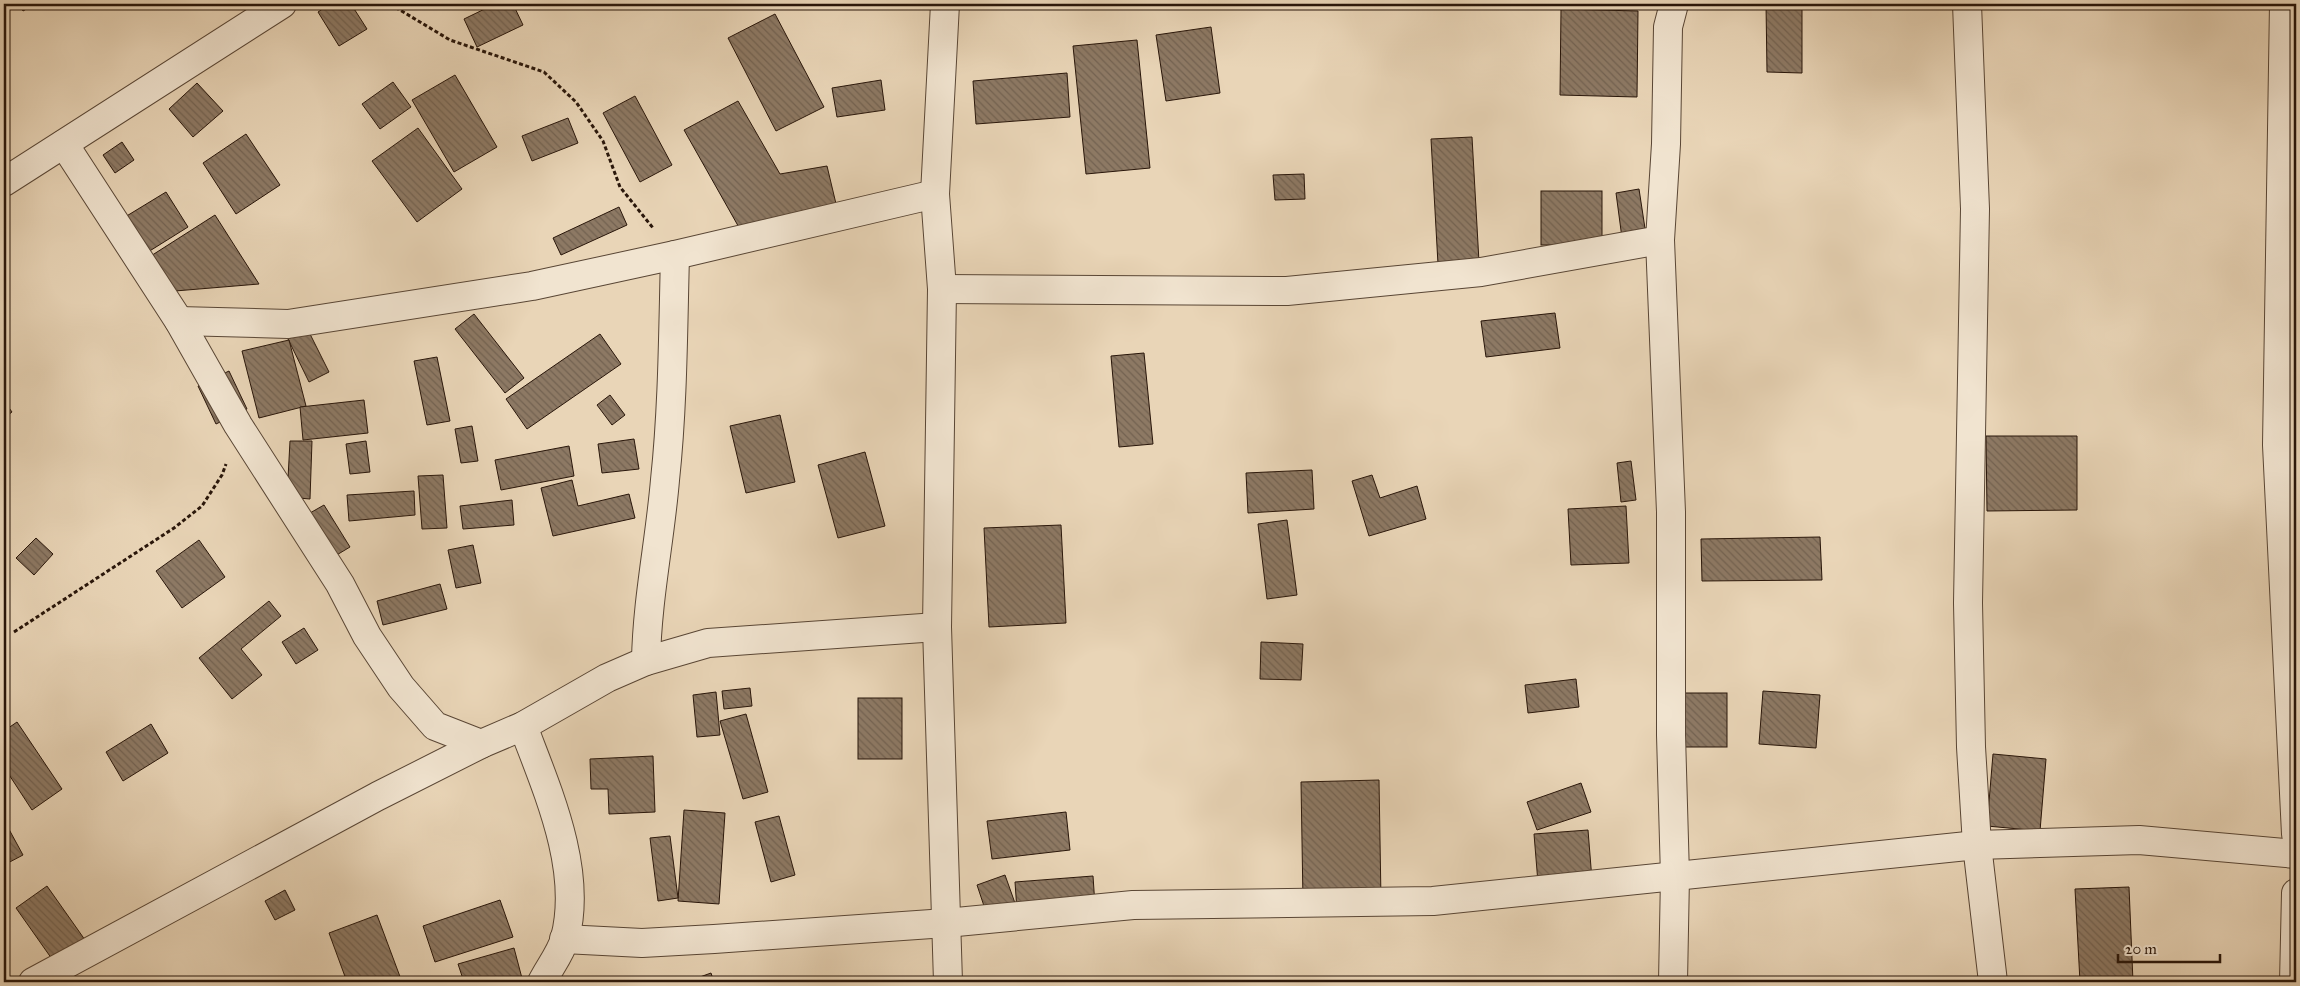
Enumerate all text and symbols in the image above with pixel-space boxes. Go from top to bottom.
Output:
scale bar [2118,931,2220,963]
text: 20 m [2125,940,2157,958]

